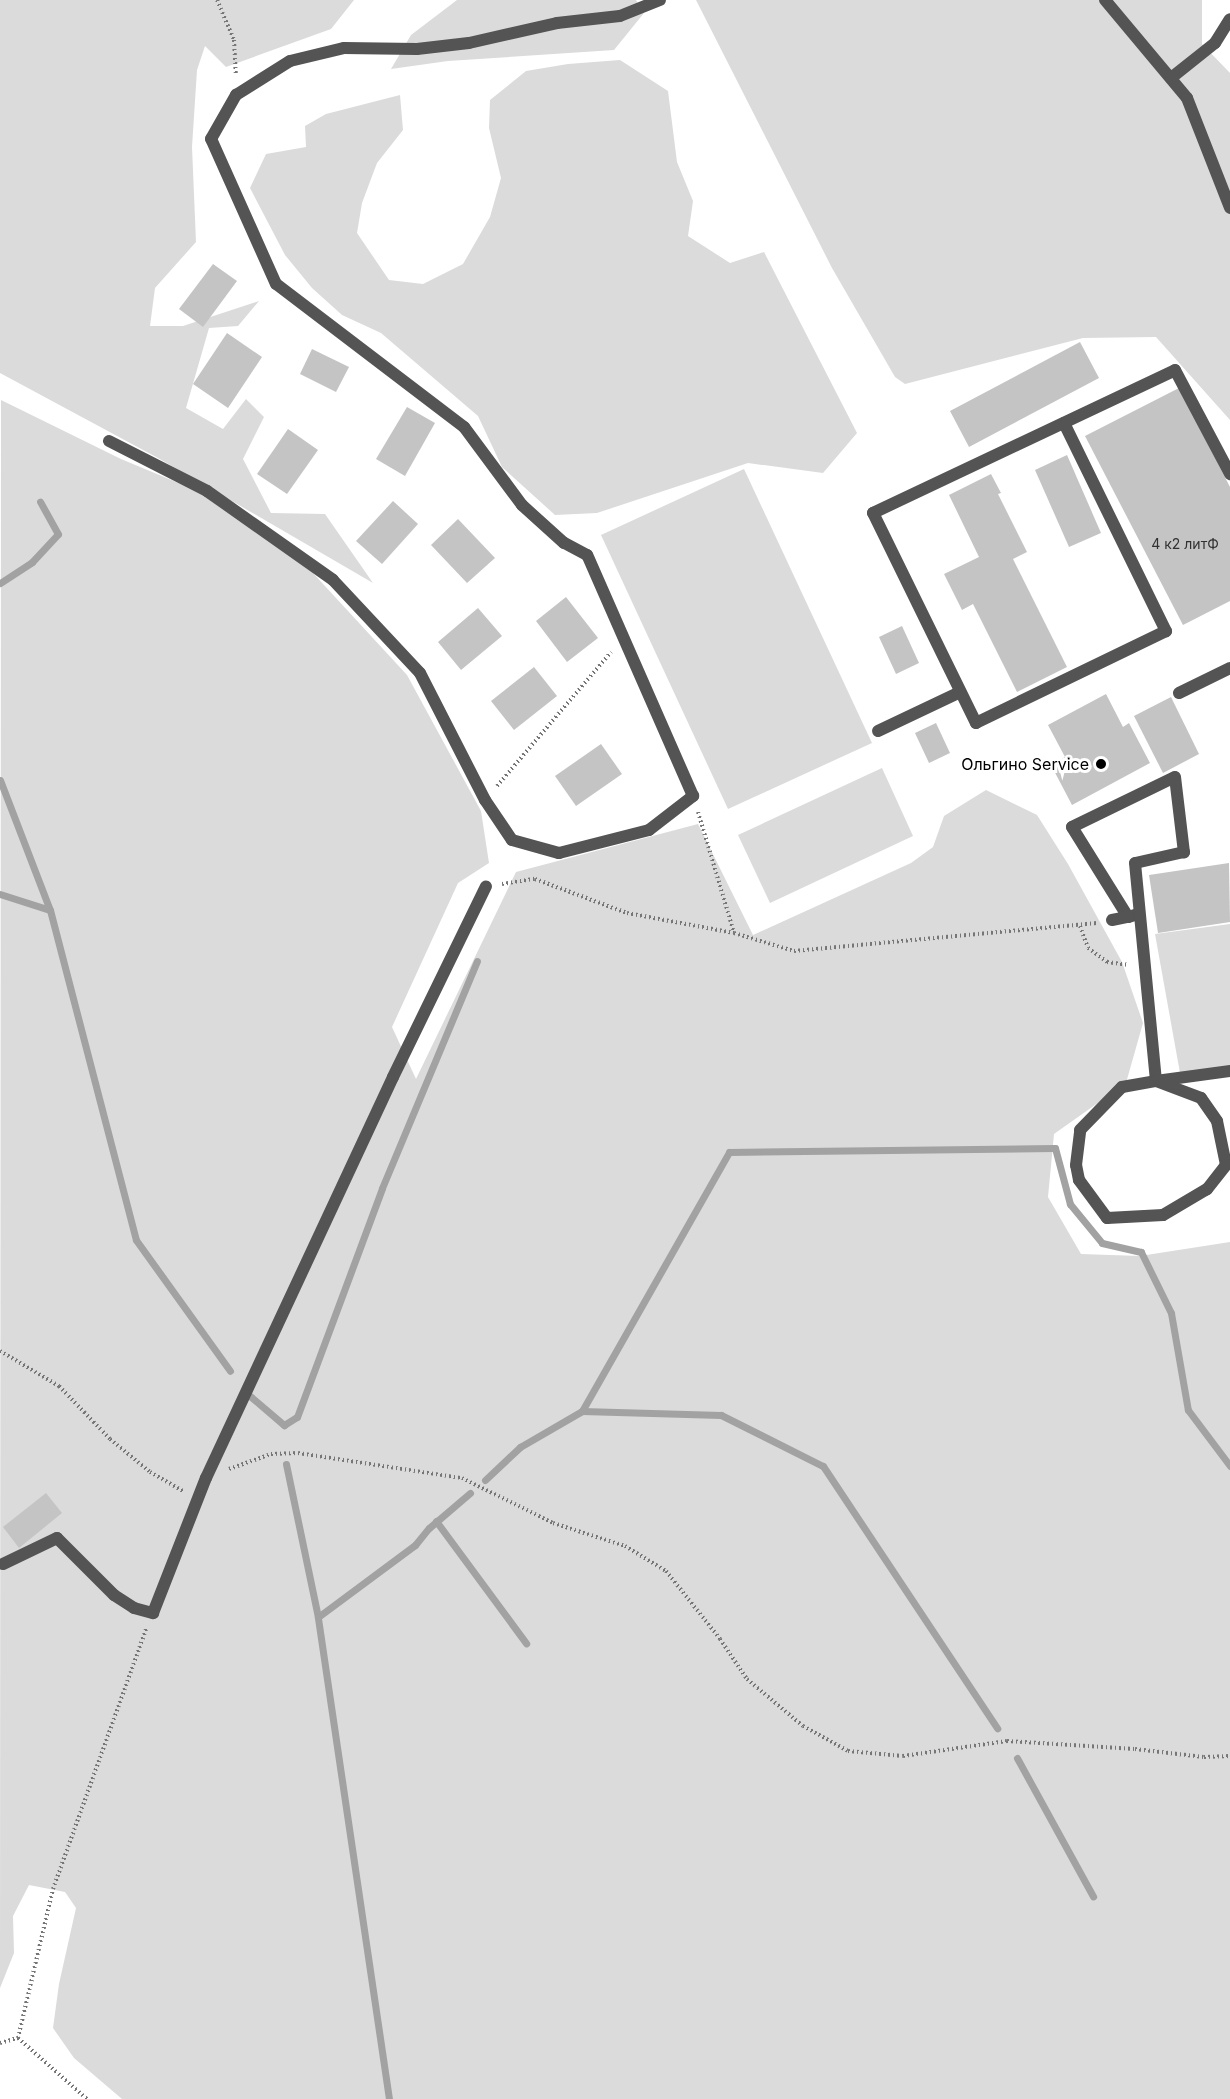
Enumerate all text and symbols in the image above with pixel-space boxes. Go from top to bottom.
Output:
house number: 4 к2 литФ [1151,536,1219,552]
place label: Ольгино Service [961,754,1089,774]
marker: Ольгино Service [1094,757,1108,771]

